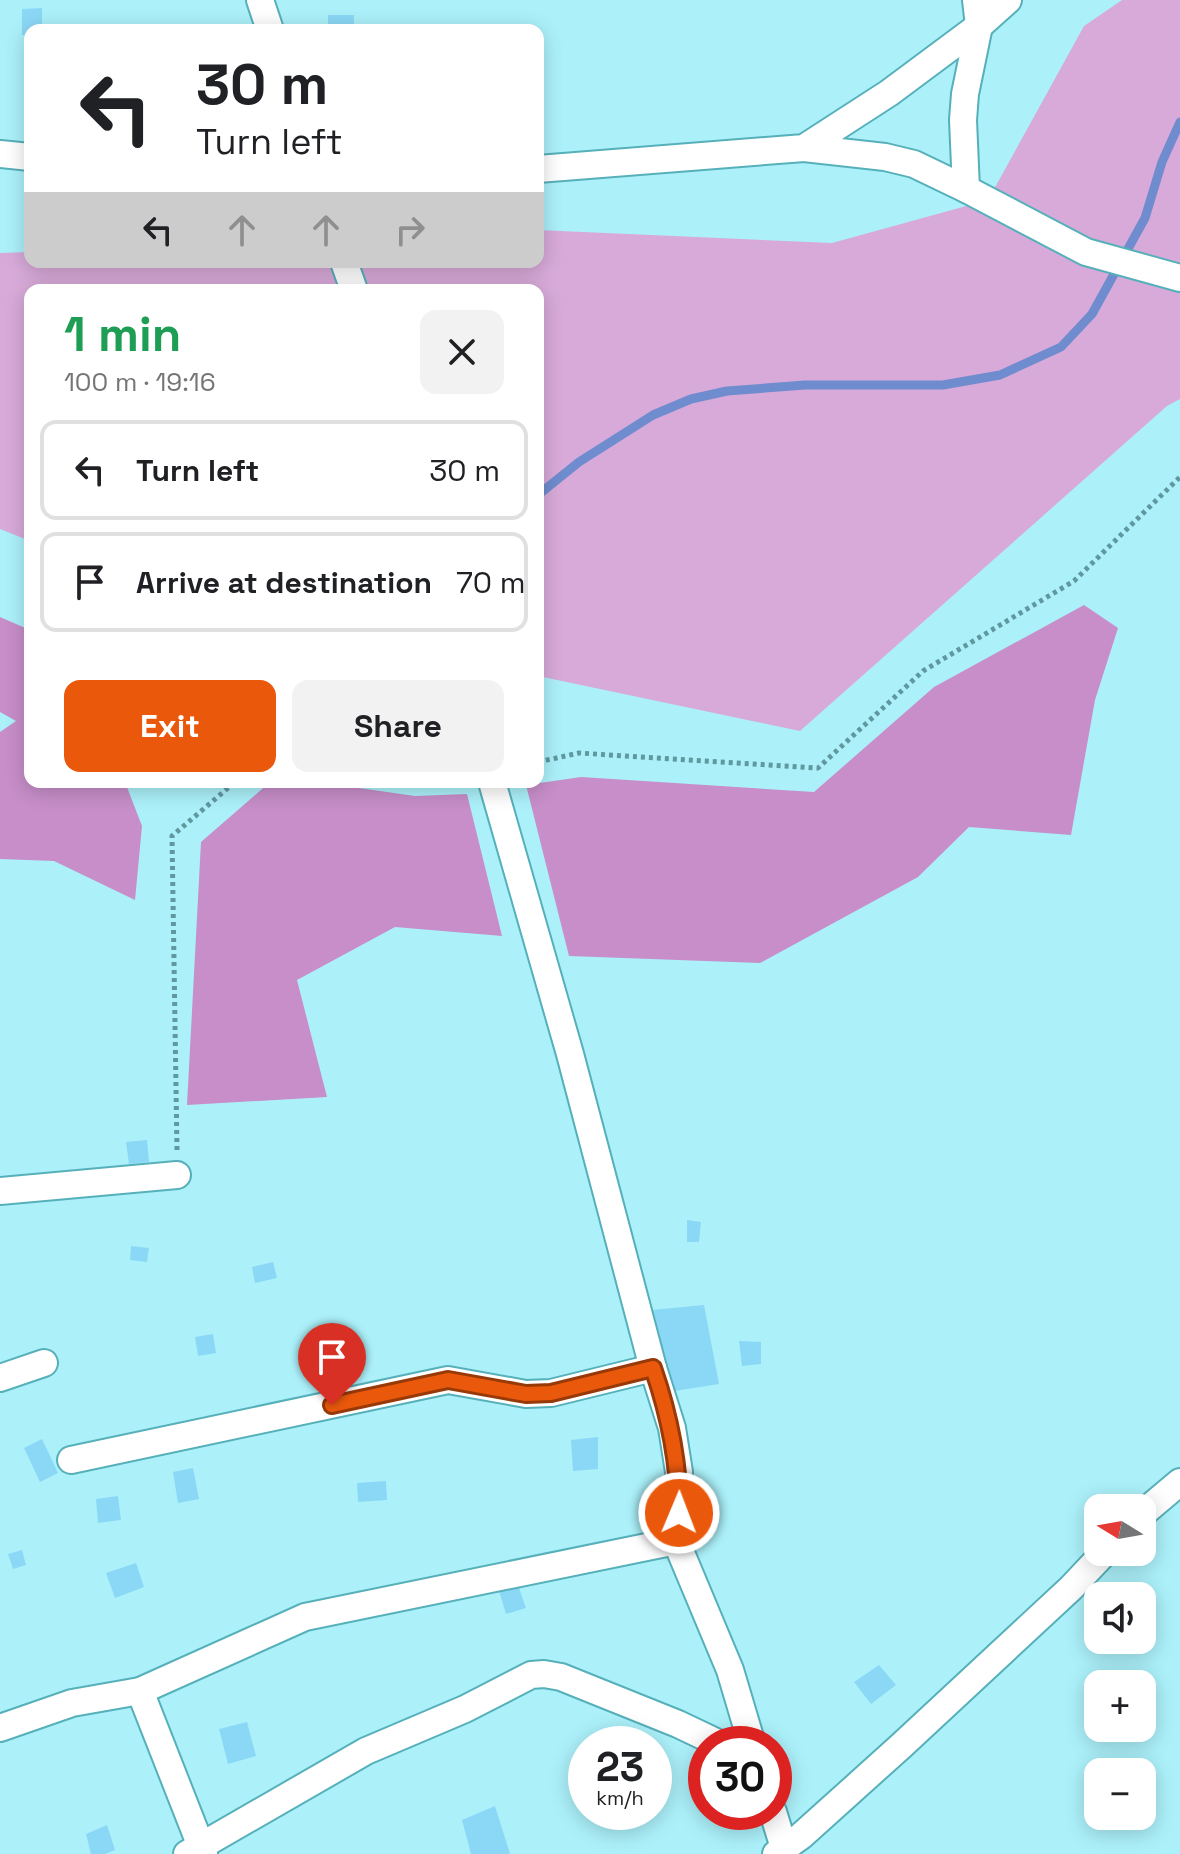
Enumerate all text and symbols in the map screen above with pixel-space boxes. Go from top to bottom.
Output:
text: 30 m [196,49,328,120]
icon: left [64,56,168,160]
text: Turn left [196,119,343,165]
icon: left [136,208,180,252]
icon: ahead [220,208,264,252]
icon: ahead [304,208,348,252]
icon: right [388,208,432,252]
text: 1 min [64,304,181,365]
button: close [420,310,504,394]
text: 100 m · 19:16 [64,365,216,399]
icon: left [68,448,112,492]
text: Turn left [136,451,259,490]
text: 30 m [429,451,500,490]
icon: arrive [68,560,112,604]
text: Arrive at destination [136,563,432,602]
text: 70 m [456,563,525,602]
button: Exit [64,680,276,772]
button: Share [292,680,504,772]
pin [298,1323,366,1405]
icon: arrive [310,1335,354,1379]
position arrow [637,1471,721,1555]
north arrow [1084,1494,1156,1566]
map controls [1084,1494,1156,1830]
button: sound [1084,1582,1156,1654]
button: + [1084,1670,1156,1742]
speed limit sign: 30 [688,1726,792,1830]
text: 23 [596,1742,644,1793]
button: − [1084,1758,1156,1830]
text: km/h [596,1785,644,1811]

